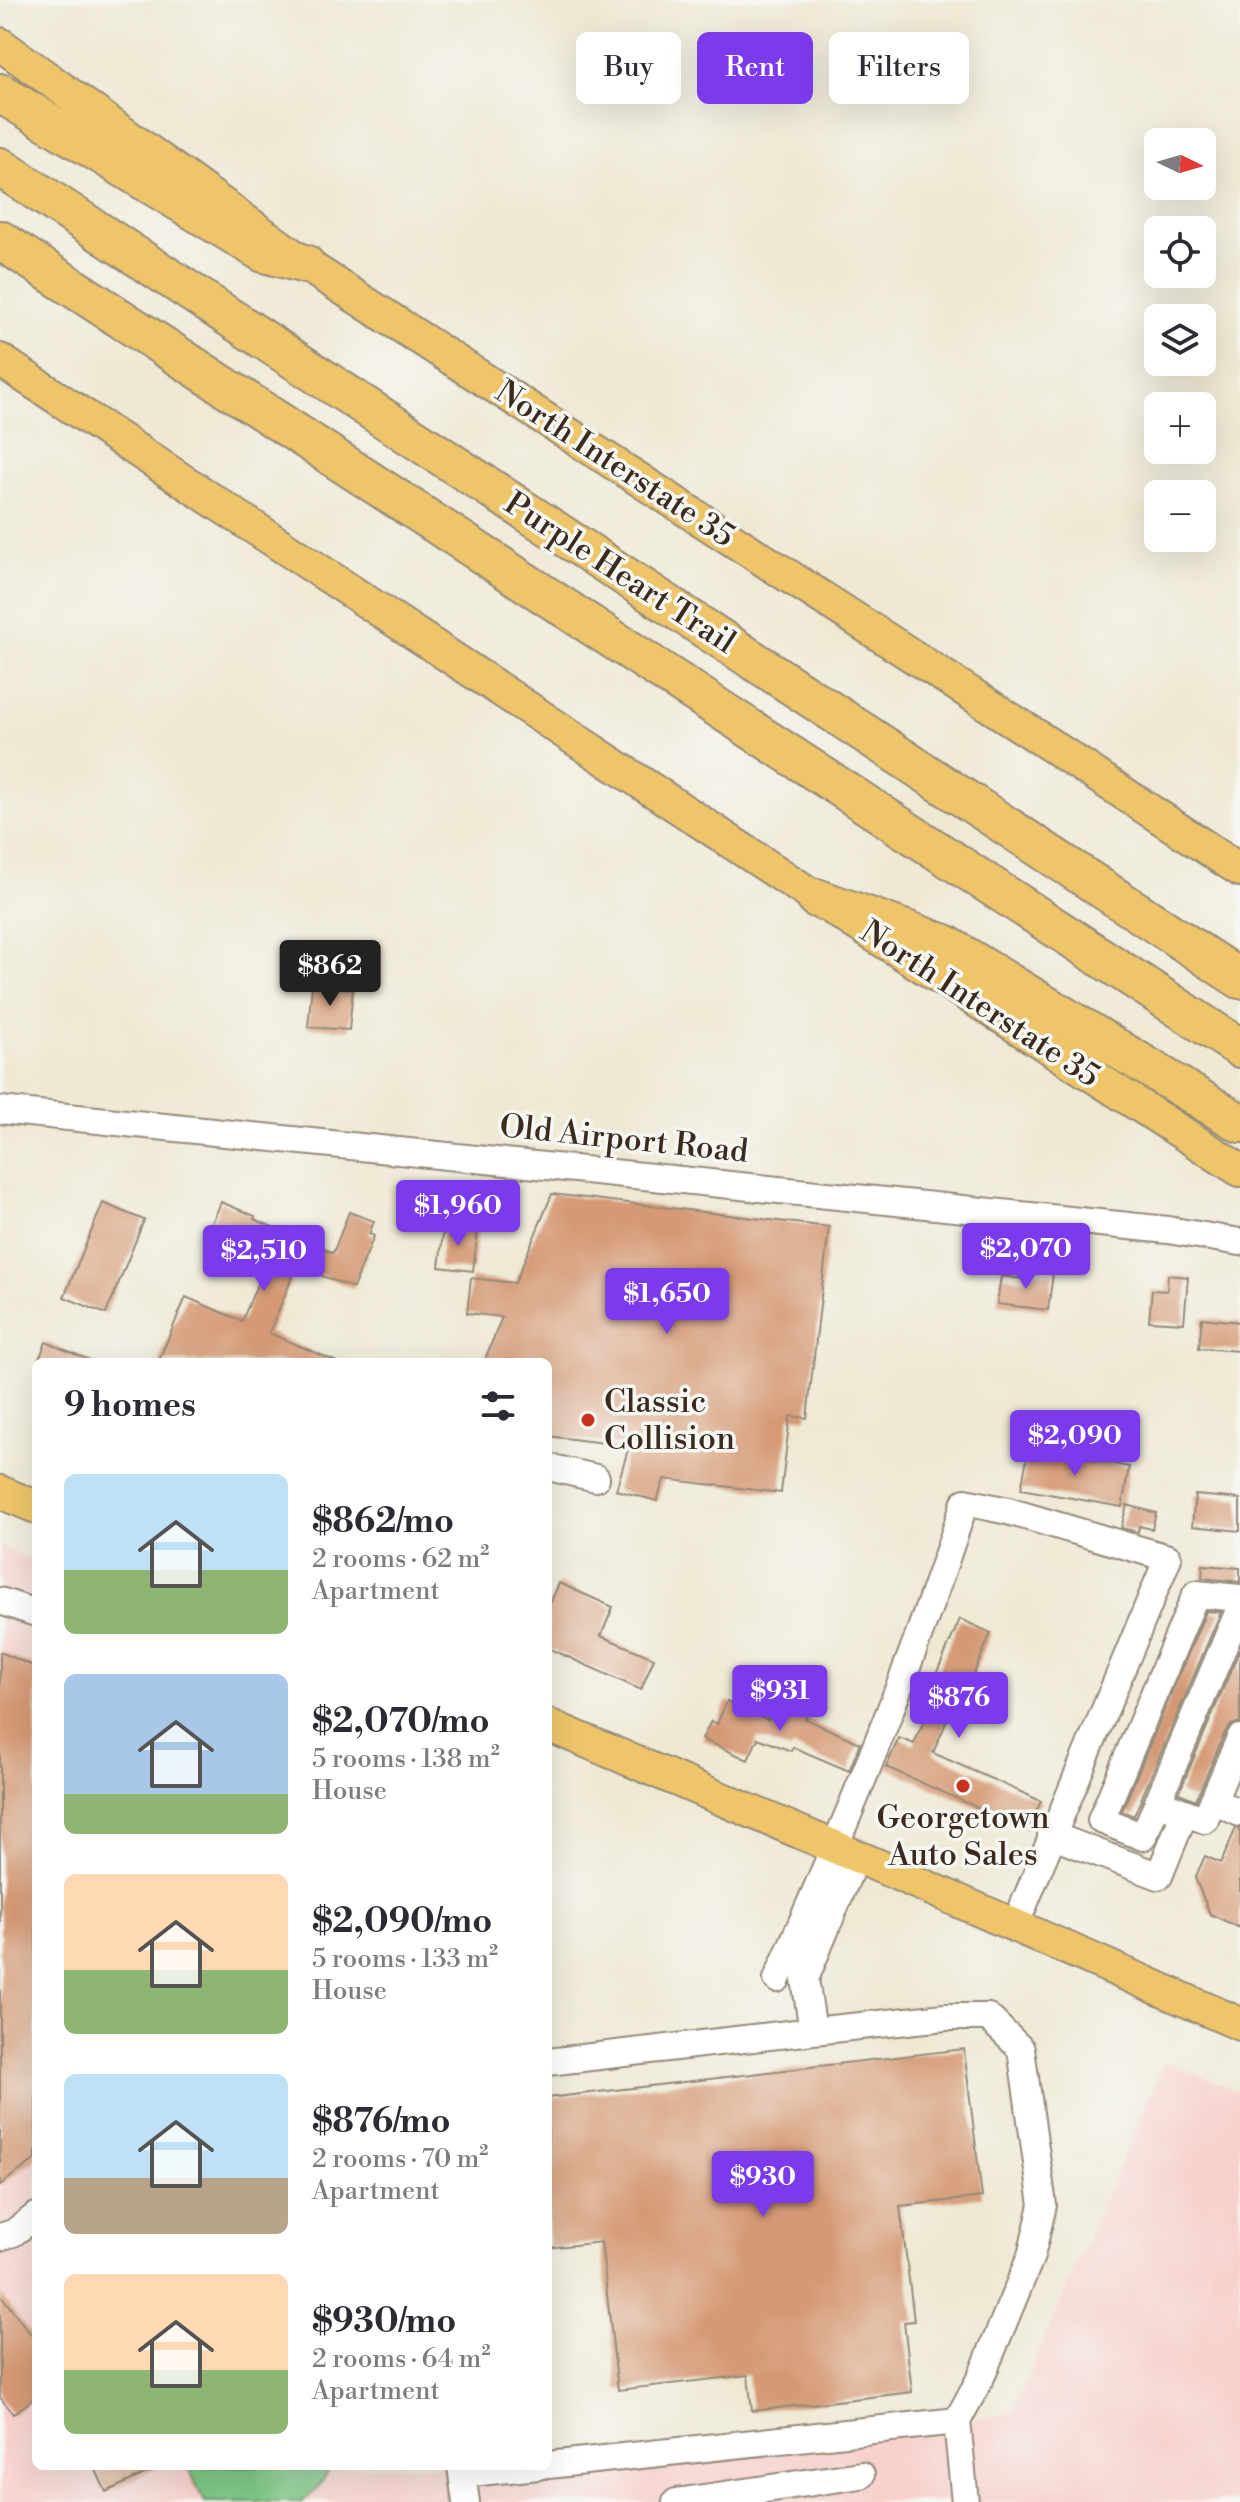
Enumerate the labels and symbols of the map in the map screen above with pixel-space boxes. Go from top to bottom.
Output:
north arrow [1144,128,1216,200]
street label: North Interstate 35 [488,372,742,556]
street label: Purple Heart Trail [497,483,744,663]
street label: North Interstate 35 [853,912,1107,1096]
pin: $862 [283,940,377,1008]
street label: Old Airport Road [498,1106,750,1172]
pin: $1,960 [393,1180,523,1248]
pin: $2,070 [961,1223,1091,1291]
pin: $2,510 [199,1225,329,1293]
pin: $1,650 [602,1268,732,1336]
place label: Classic Collision [604,1382,735,1459]
pin: $2,090 [1010,1410,1140,1478]
marker: Classic Collision [579,1411,597,1429]
pin: $931 [733,1665,827,1733]
pin: $876 [912,1672,1006,1740]
marker: Georgetown Auto Sales [954,1777,972,1795]
place label: Georgetown Auto Sales [876,1798,1050,1875]
pin: $930 [716,2151,810,2219]

